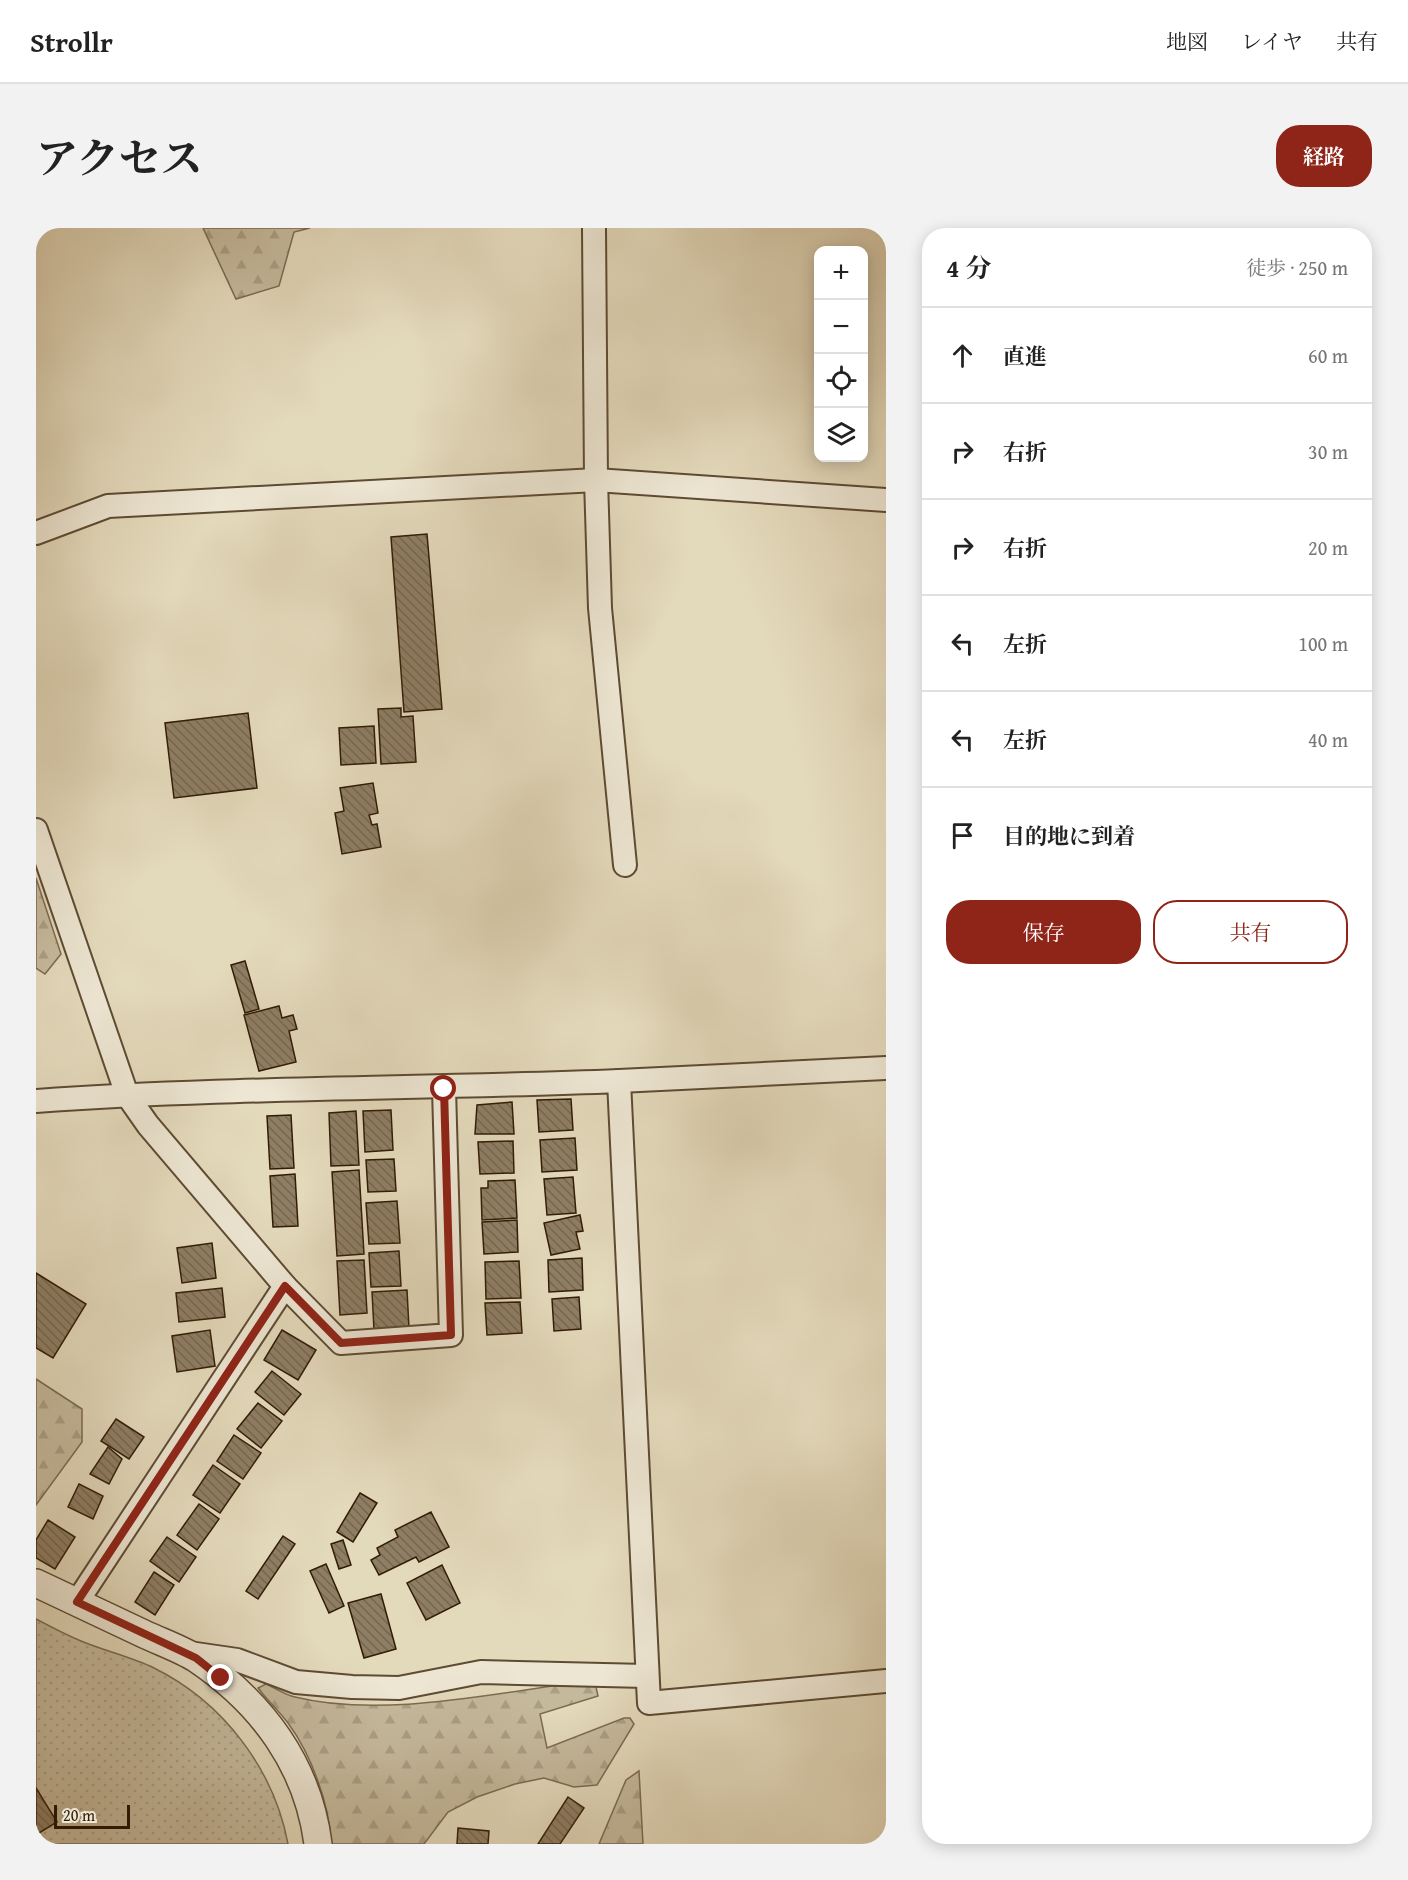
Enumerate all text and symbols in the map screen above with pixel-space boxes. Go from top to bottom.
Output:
text: Strollr [30,21,113,62]
text: 地図 [1166,26,1208,57]
text: レイヤ [1241,26,1303,57]
text: 共有 [1336,26,1378,57]
button: 経路 [1276,125,1372,187]
text: アクセス [36,127,203,188]
map controls [814,246,868,462]
button: + [814,246,868,300]
text: 4 分 [946,248,991,287]
text: 徒歩 · 250 m [1246,253,1348,282]
button: − [814,300,868,354]
icon: ahead [946,339,979,372]
text: 直進 [1003,340,1047,372]
text: 60 m [1308,341,1348,370]
button: locate [814,354,868,408]
button: layers [814,408,868,462]
icon: right [946,435,979,468]
text: 右折 [1003,436,1047,468]
text: 30 m [1308,437,1348,466]
icon: right [946,531,979,564]
text: 右折 [1003,532,1047,564]
text: 20 m [1308,533,1348,562]
icon: left [946,627,979,660]
text: 左折 [1003,628,1047,660]
text: 100 m [1298,629,1348,658]
icon: left [946,723,979,756]
text: 左折 [1003,724,1047,756]
text: 40 m [1308,725,1348,754]
icon: arrive [946,819,979,852]
text: 目的地に到着 [1003,820,1135,852]
button: 保存 [946,900,1141,964]
button: 共有 [1153,900,1348,964]
route start [430,1075,456,1101]
route end [207,1664,233,1690]
scale bar [54,1802,130,1830]
text: 20 m [63,1803,95,1827]

